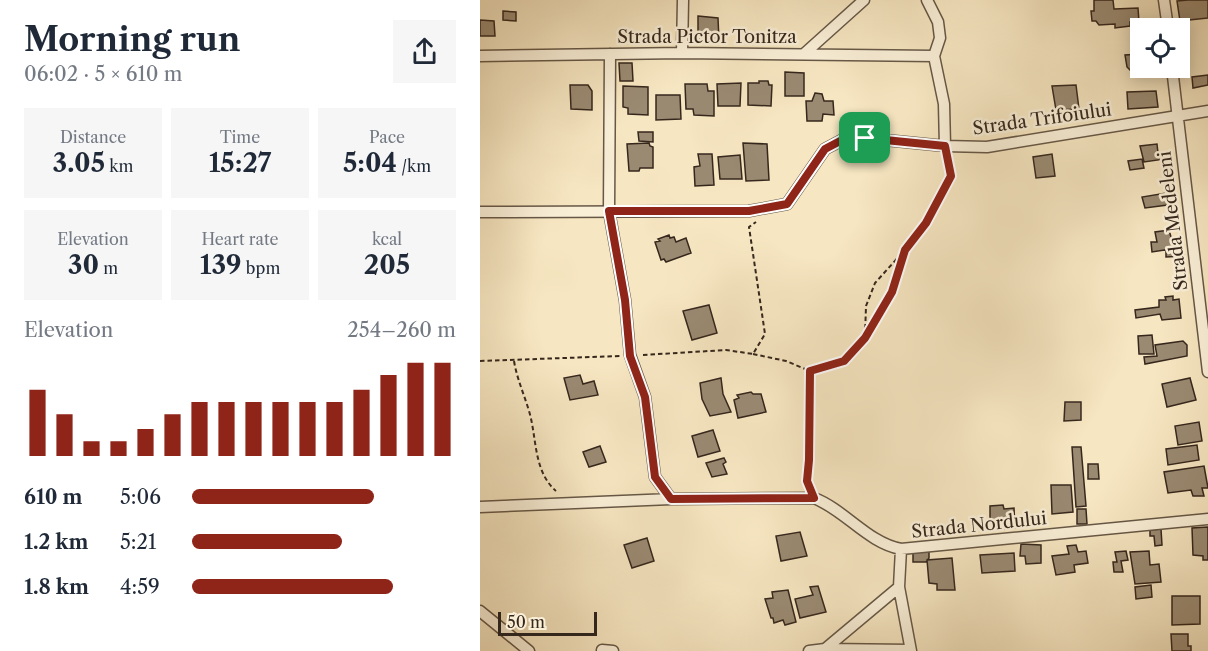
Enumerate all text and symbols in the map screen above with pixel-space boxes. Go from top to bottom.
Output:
map controls [1130,18,1190,78]
button: locate [1130,18,1190,78]
text: Morning run [24,19,240,60]
button: share [393,20,456,83]
street label: Strada Pictor Tonitza [617,26,797,48]
text: 06:02 · 5 × 610 m [24,62,182,86]
street label: Strada Trifoiului [971,98,1113,140]
pin [839,112,890,163]
icon: arrive [848,121,881,154]
text: Distance [60,127,126,147]
text: Time [220,127,260,147]
text: Pace [369,127,405,147]
text: 3.05 [53,147,105,179]
text: 15:27 [209,147,271,179]
text: 5:04 [343,147,397,179]
street label: Strada Medeleni [1153,150,1192,292]
text: km [105,156,133,176]
text: /km [397,156,431,176]
text: Elevation [57,229,129,249]
text: Heart rate [201,229,279,249]
text: kcal [372,229,402,249]
text: 30 [68,249,99,281]
text: 139 [200,249,242,281]
text: 205 [364,249,410,281]
text: m [99,258,118,278]
text: bpm [242,258,280,278]
text: Elevation [24,318,113,342]
text: 254–260 m [347,318,456,342]
text: 610 m [24,485,82,509]
text: 5:06 [120,485,161,509]
street label: Strada Nordului [910,507,1048,543]
text: 1.2 km [24,530,88,554]
text: 5:21 [120,530,156,554]
text: 1.8 km [24,575,89,599]
text: 4:59 [120,575,160,599]
scale bar [498,609,597,636]
text: 50 m [507,612,545,632]

